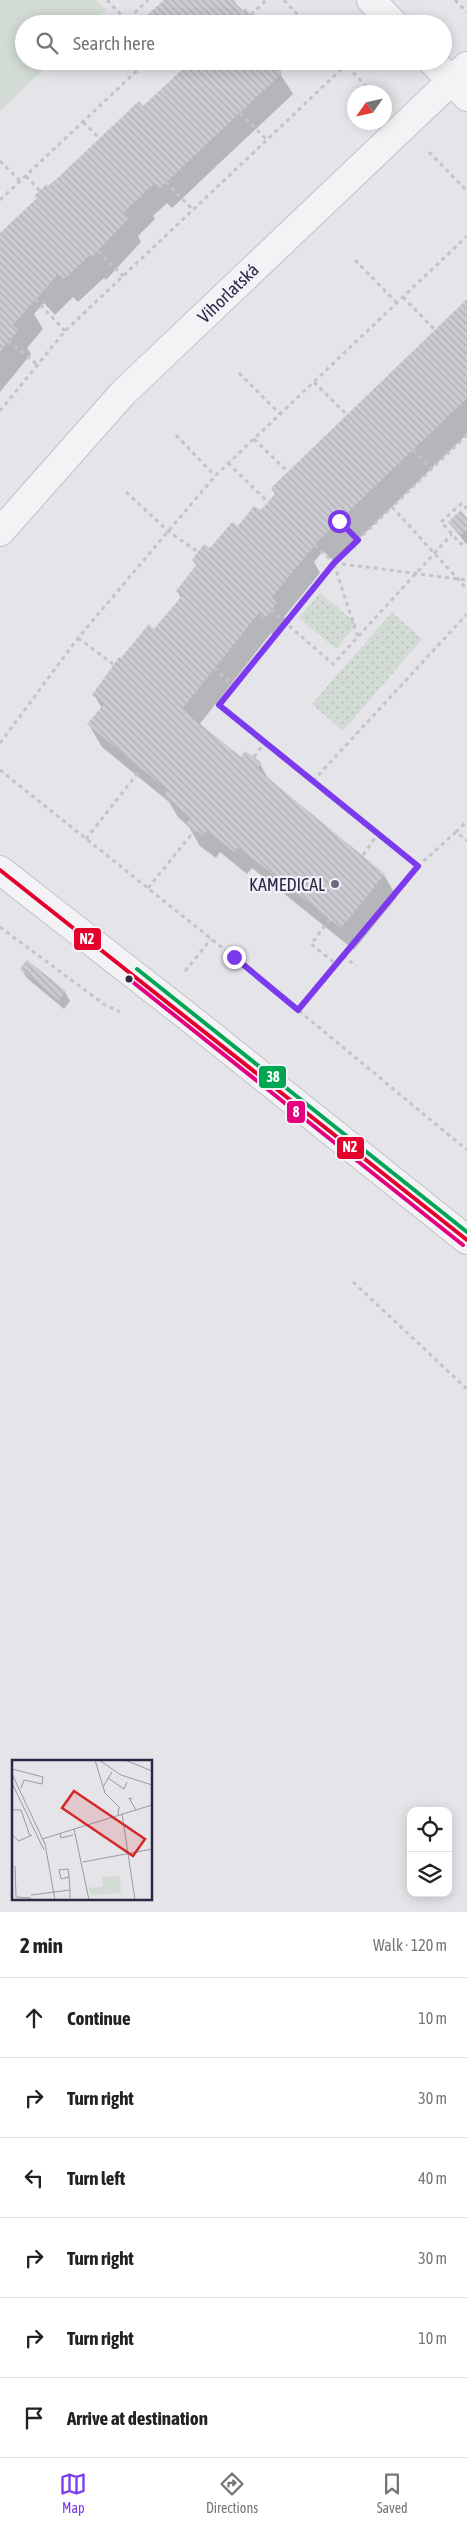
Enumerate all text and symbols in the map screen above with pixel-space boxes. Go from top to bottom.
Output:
search box [15,15,452,70]
icon: search [33,29,61,57]
text: Search here [73,32,155,54]
north arrow [347,85,392,130]
street label: Vihorlatská [193,259,263,327]
route start [328,510,351,533]
place label: KAMEDICAL [249,874,325,895]
marker: KAMEDICAL [329,878,341,890]
line badge: N2 [73,927,102,951]
text: N2 [80,931,95,947]
route end [223,946,246,969]
unlabelled marker [124,974,134,984]
line badge: 38 [258,1065,287,1089]
text: 38 [266,1069,280,1085]
line badge: 8 [286,1100,306,1124]
text: 8 [293,1104,300,1120]
line badge: N2 [336,1136,365,1160]
text: N2 [343,1139,358,1155]
inset map [12,1760,152,1900]
map controls [407,1807,452,1897]
button: locate [407,1807,452,1852]
button: layers [407,1852,452,1897]
text: 2 min [20,1933,63,1957]
text: Walk · 120 m [373,1936,447,1954]
icon: ahead [20,2004,48,2032]
text: Continue [67,2007,131,2029]
text: 10 m [418,2009,447,2027]
icon: right [20,2084,48,2112]
text: Turn right [67,2087,134,2109]
text: 30 m [418,2089,447,2107]
icon: left [20,2164,48,2192]
text: Turn left [67,2167,125,2189]
text: 40 m [418,2169,447,2187]
icon: right [20,2244,48,2272]
text: Turn right [67,2247,134,2269]
text: 30 m [418,2249,447,2267]
icon: right [20,2324,48,2352]
text: Turn right [67,2327,134,2349]
text: 10 m [418,2329,447,2347]
icon: arrive [20,2404,48,2432]
text: Arrive at destination [67,2407,208,2429]
tab: Map [59,2470,87,2516]
tab: Directions [206,2470,258,2516]
tab: Saved [377,2470,408,2516]

